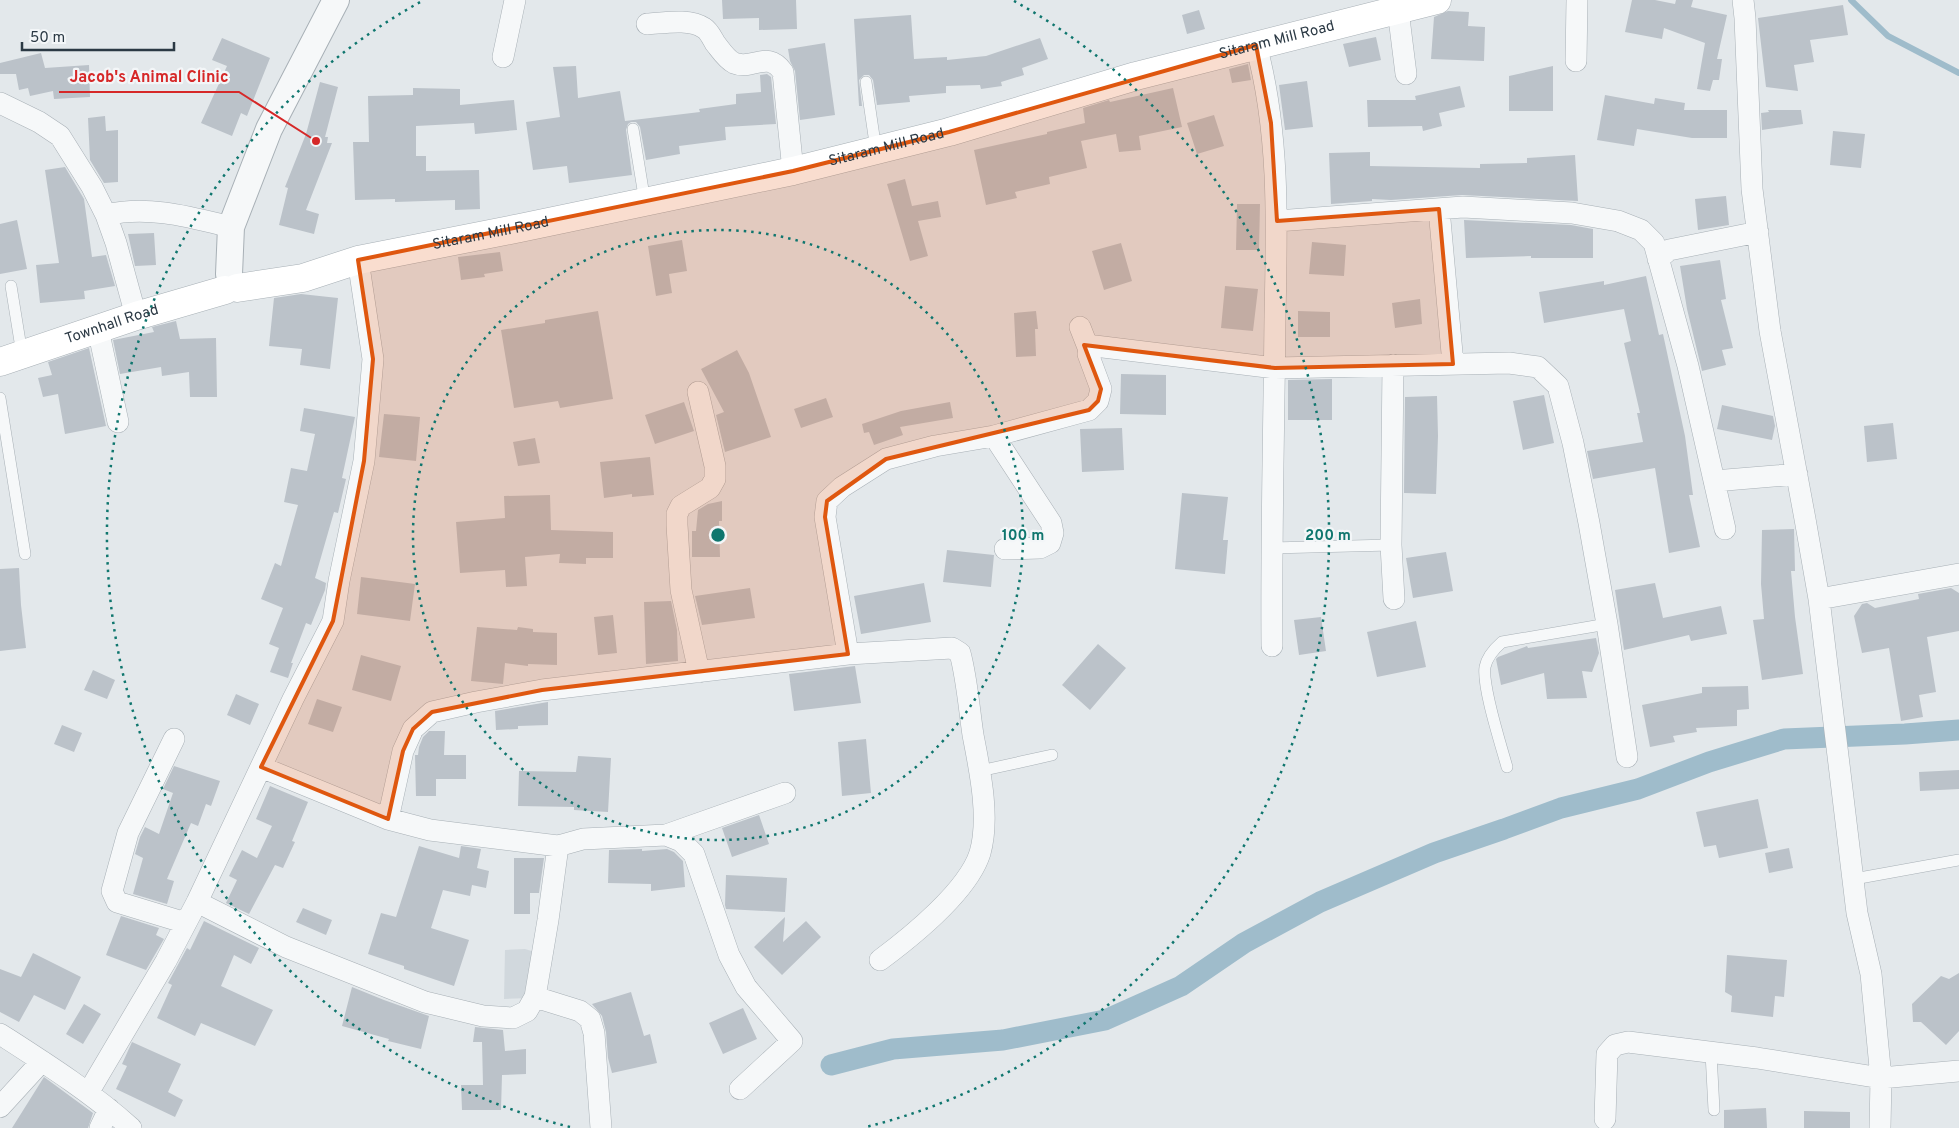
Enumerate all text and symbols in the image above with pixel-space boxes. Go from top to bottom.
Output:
street label: Sitaram Mill Road [1217,17,1337,64]
scale bar [22,20,175,52]
text: 50 m [30,29,65,48]
callout: Jacob's Animal Clinic [59,61,239,92]
text: Jacob's Animal Clinic [69,68,229,88]
street label: Sitaram Mill Road [827,124,946,171]
street label: Sitaram Mill Road [431,213,551,255]
street label: Townhall Road [63,300,161,349]
centre of rings [709,526,727,544]
text: 100 m [1002,527,1044,546]
text: 200 m [1305,527,1351,546]

